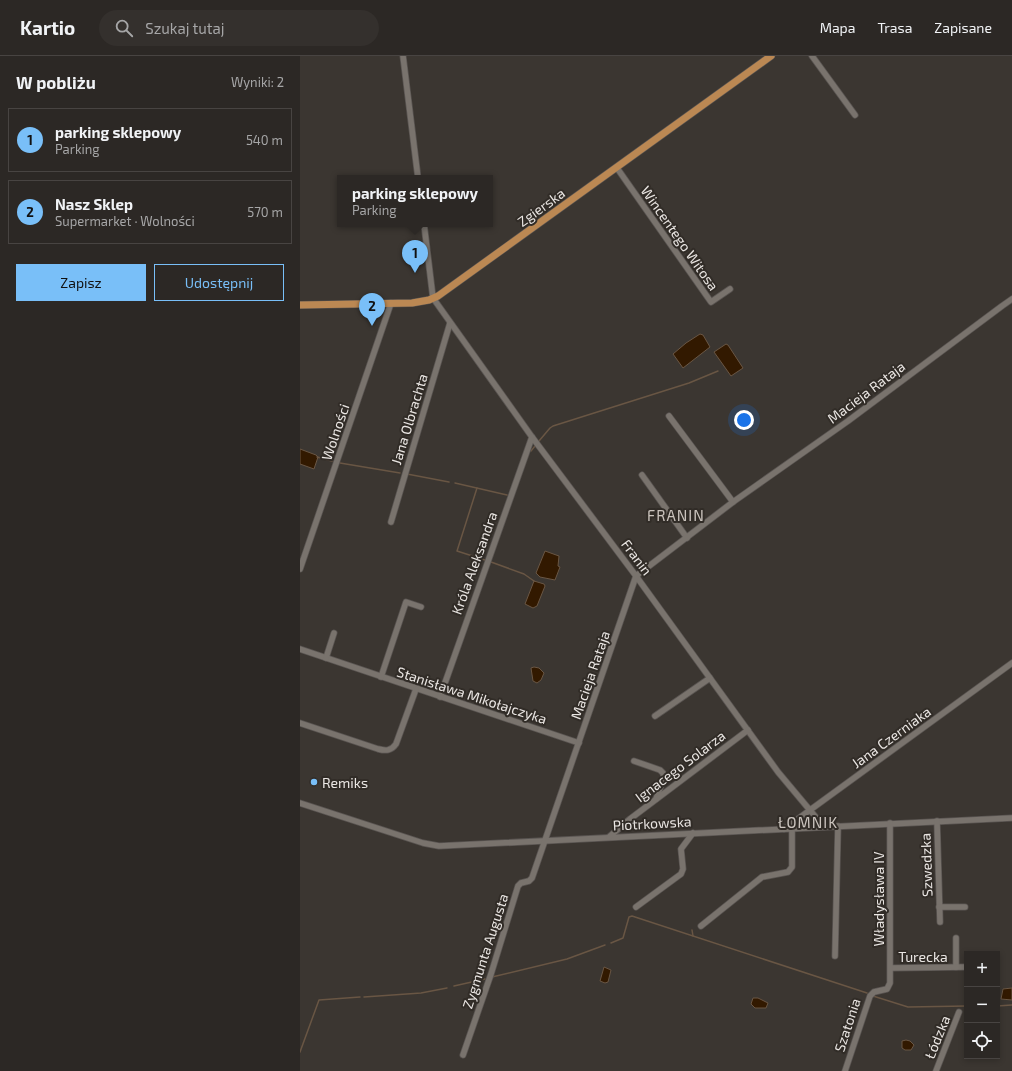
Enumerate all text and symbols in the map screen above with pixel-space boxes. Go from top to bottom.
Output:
search box [99,10,379,46]
text: Kartio [20,16,75,39]
icon: search [113,17,135,39]
text: Szukaj tutaj [145,19,225,37]
text: Mapa [820,19,855,36]
text: Trasa [877,19,912,36]
text: Zapisane [934,19,992,36]
text: W pobliżu [16,72,96,92]
text: Wyniki: 2 [231,74,284,90]
text: parking sklepowy [55,123,181,141]
text: 1 [27,132,33,148]
text: 540 m [246,132,283,148]
text: Parking [55,141,100,157]
popup [337,175,493,227]
street label: Wincentego Witosa [638,183,722,293]
text: parking sklepowy [352,184,478,202]
street label: Zgierska [514,184,568,230]
text: Nasz Sklep [55,195,133,213]
text: Parking [352,202,397,218]
text: 2 [26,204,34,220]
text: 570 m [247,204,283,220]
text: Supermarket · Wolności [55,213,195,229]
pin: 1 [402,240,428,273]
button: Zapisz [16,264,146,301]
button: Udostępnij [154,264,284,301]
pin: 2 [359,293,385,326]
street label: Macieja Rataja [824,357,908,427]
street label: Jana Olbrachta [387,371,431,467]
street label: Wolności [317,402,353,462]
your location [734,410,754,430]
district label: FRANIN [647,506,705,524]
street label: Króla Aleksandra [448,509,500,617]
street label: Franin [618,536,656,578]
street label: Macieja Rataja [567,628,613,722]
street label: Stanisława Mikołajczyka [395,663,549,727]
street label: Jana Czerniaka [848,703,934,771]
street label: Ignacego Solarza [632,727,728,805]
place label: Remiks [322,774,368,791]
marker: Remiks [309,777,319,787]
street label: Piotrkowska [612,812,692,834]
district label: ŁOMNIK [778,813,838,831]
street label: Szwedzka [916,833,936,897]
street label: Władysława IV [870,851,887,946]
street label: Zygmunta Augusta [458,891,512,1011]
street label: Turecka [898,948,948,965]
map controls [964,951,1000,1059]
button: + [964,951,1000,987]
button: − [964,987,1000,1023]
street label: Szatonia [830,996,864,1054]
street label: Łódzka [921,1013,953,1061]
button: locate [964,1023,1000,1059]

